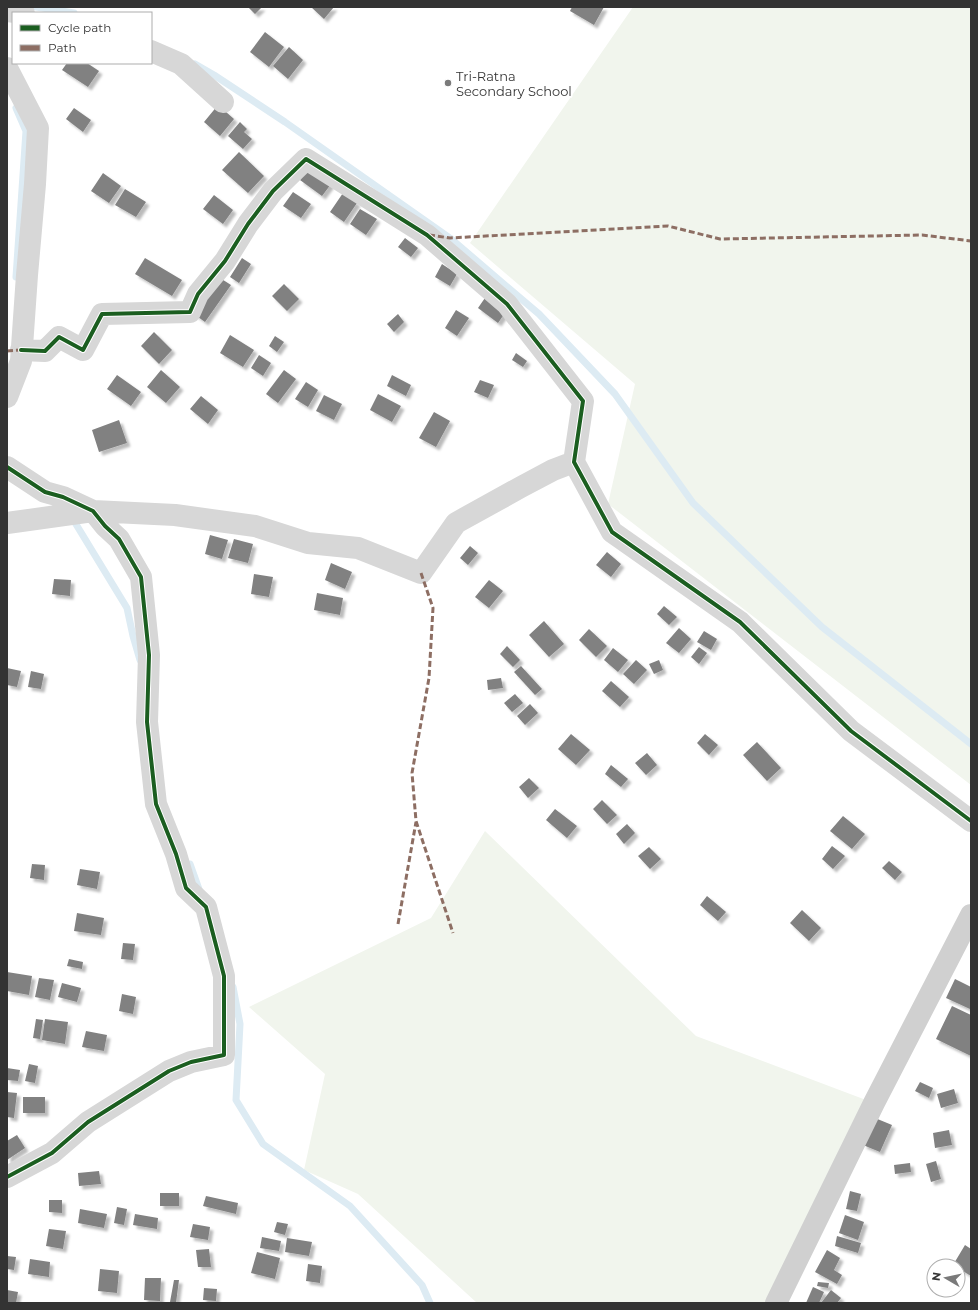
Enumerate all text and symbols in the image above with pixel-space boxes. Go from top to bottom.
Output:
legend [12,12,152,64]
text: Cycle path [48,20,111,35]
text: Path [48,40,77,55]
place label: Tri-Ratna Secondary School [456,68,572,99]
marker: Tri-Ratna Secondary School [443,78,453,88]
north arrow [926,1258,966,1298]
text: N [929,1271,944,1282]

